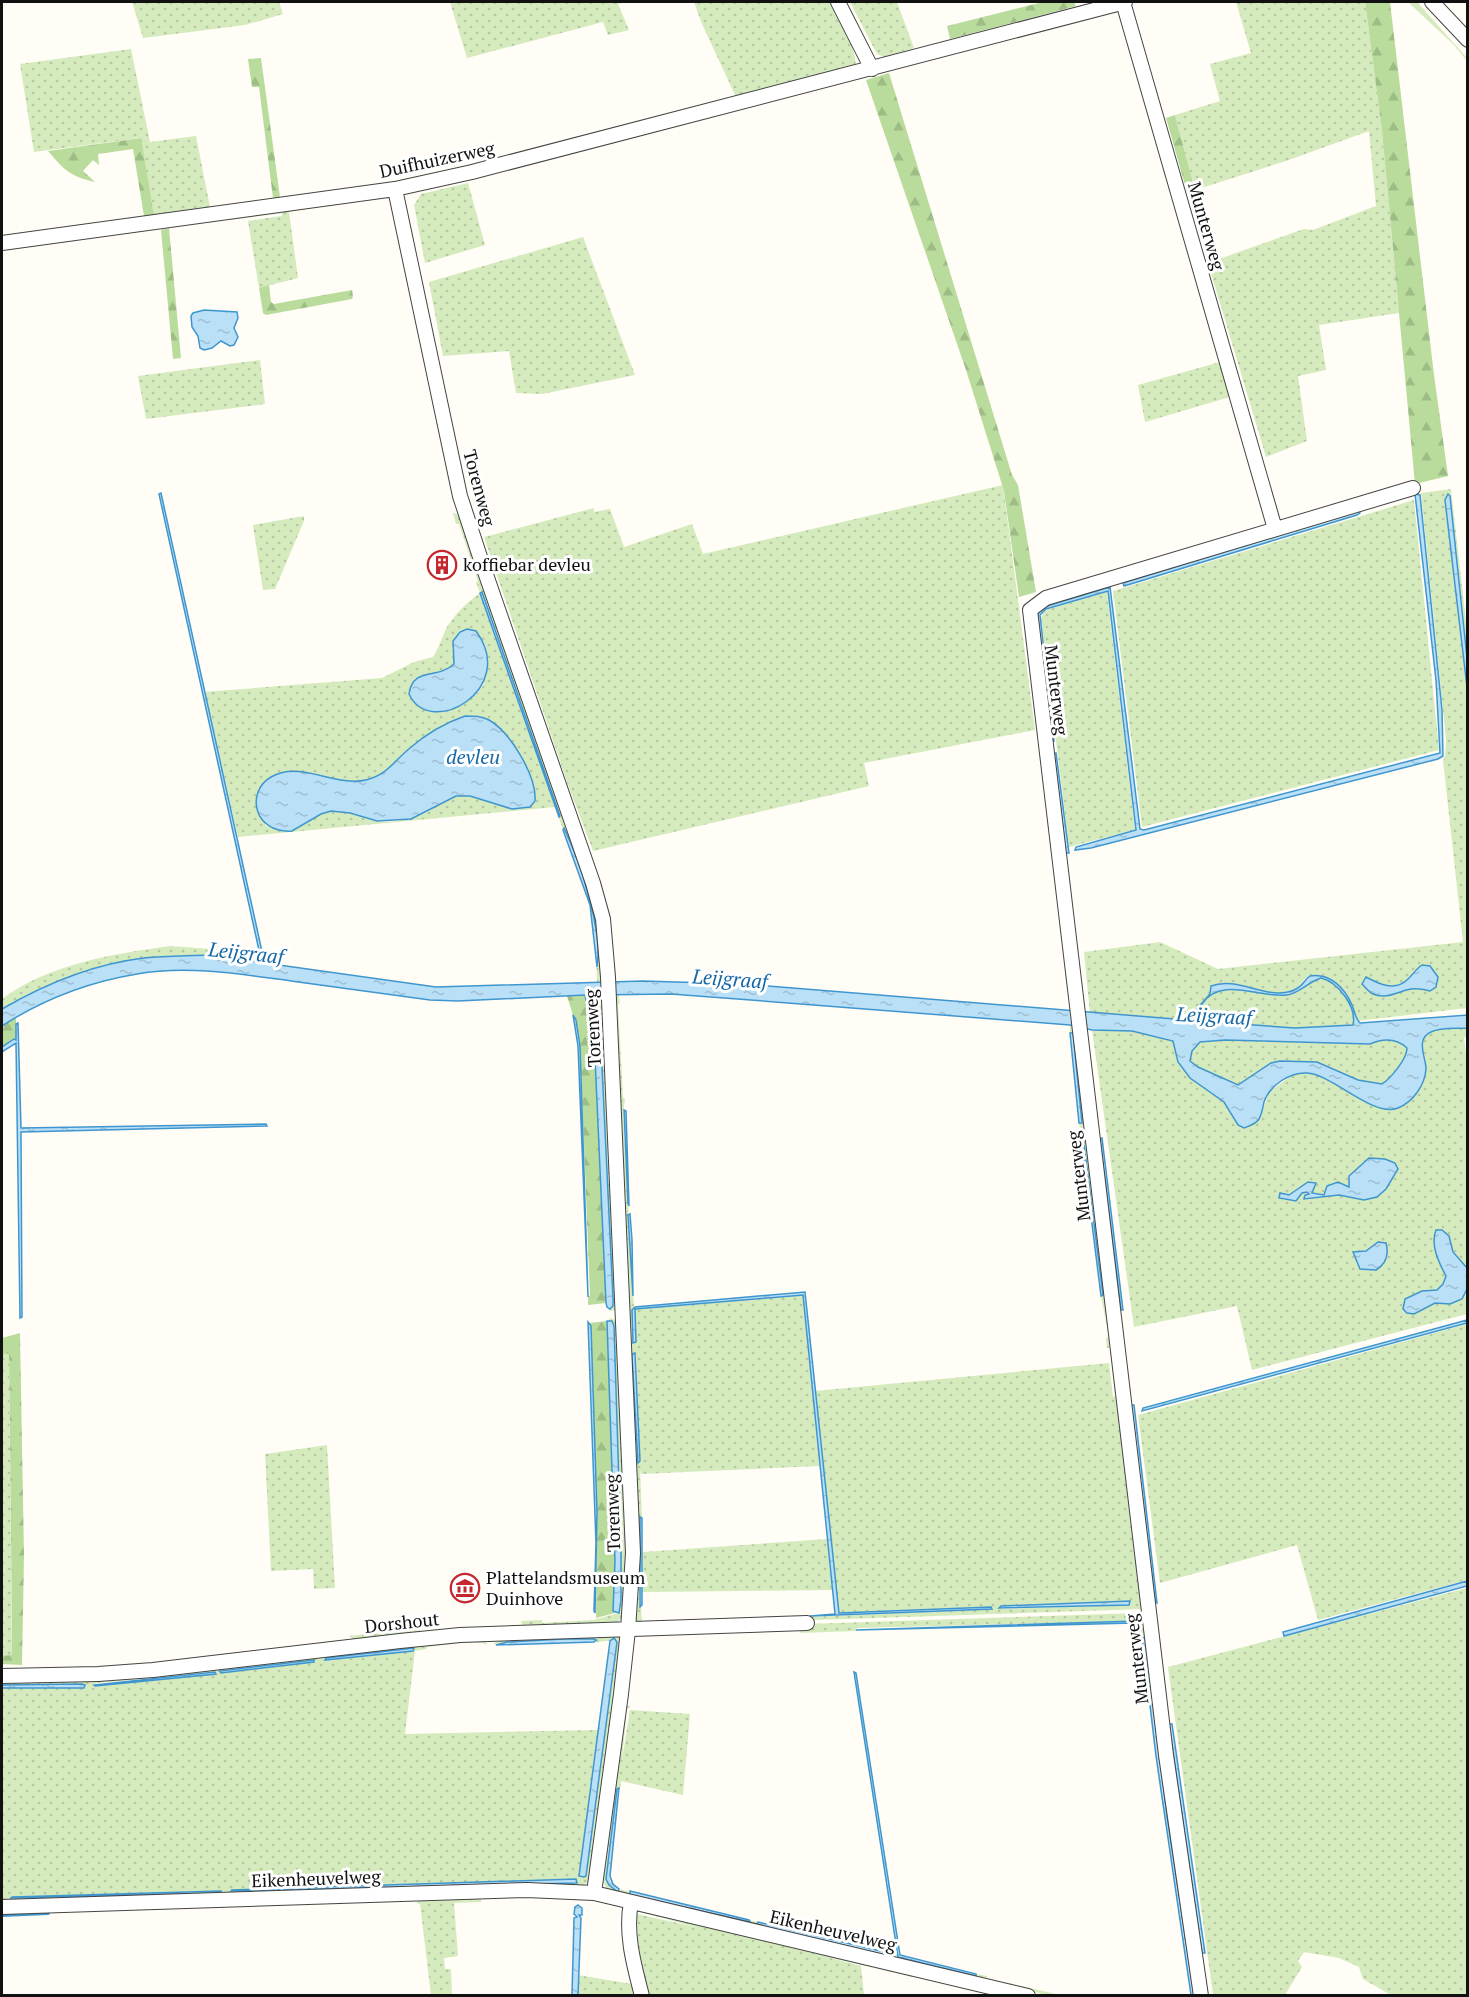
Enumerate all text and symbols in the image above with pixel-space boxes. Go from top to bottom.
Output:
street label: Duifhuizerweg [377,135,497,183]
street label: Munterweg [1183,179,1231,273]
street label: Torenweg [458,447,502,529]
building icon: koffiebar devleu [426,549,458,581]
place label: koffiebar devleu [463,552,591,576]
street label: Munterweg [1040,643,1075,737]
water label: devleu [446,743,500,770]
water label: Leijgraaf [206,935,289,970]
water label: Leijgraaf [690,962,773,995]
street label: Torenweg [578,988,606,1068]
water label: Leijgraaf [1175,1000,1257,1031]
street label: Munterweg [1060,1129,1095,1223]
street label: Torenweg [599,1473,625,1552]
place label: Plattelandsmuseum Duinhove [486,1565,646,1610]
museum icon: Plattelandsmuseum Duinhove [449,1572,481,1604]
street label: Dorshout [363,1606,441,1638]
street label: Munterweg [1118,1612,1153,1706]
street label: Eikenheuvelweg [251,1864,382,1892]
street label: Eikenheuvelweg [768,1904,899,1956]

